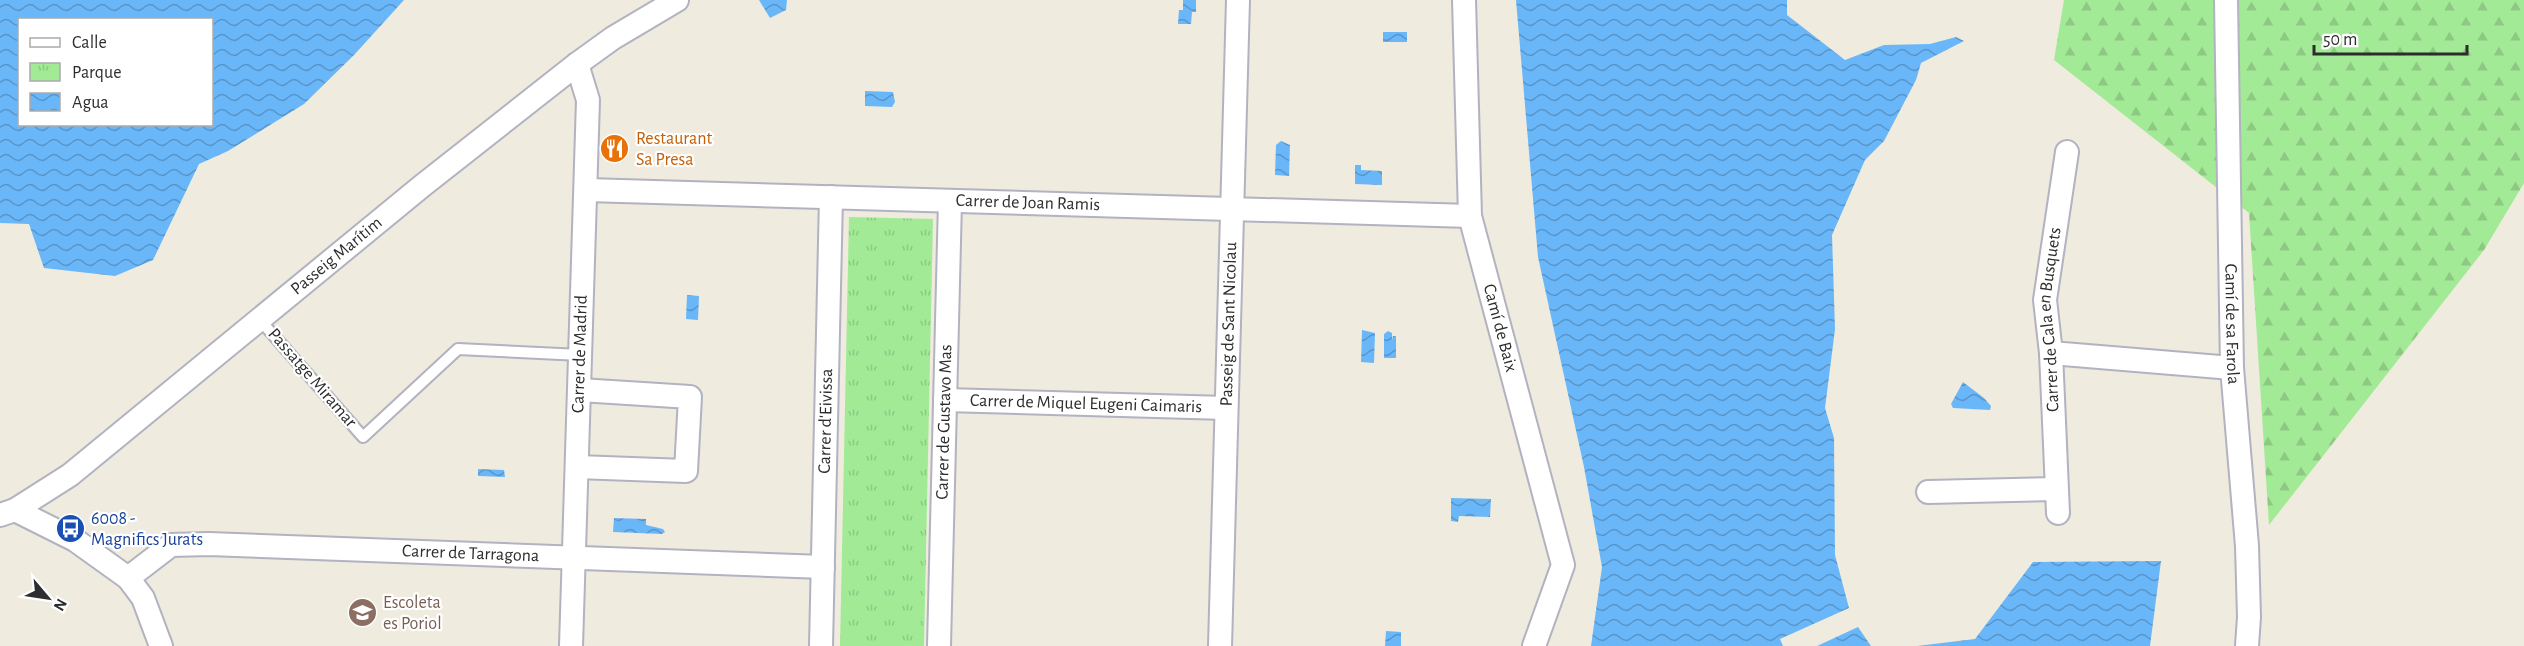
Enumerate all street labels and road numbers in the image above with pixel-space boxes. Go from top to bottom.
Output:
street label: Carrer de Joan Ramis [955,192,1100,214]
street label: Passeig Marítim [288,214,386,299]
street label: Carrer de Cala en Busquets [2036,226,2065,412]
street label: Passeig de Sant Nicolau [1218,242,1240,407]
street label: Camí de sa Farola [2221,263,2242,385]
street label: Camí de Baix [1480,282,1520,374]
street label: Carrer de Madrid [569,295,591,413]
street label: Passatge Miramar [264,325,360,431]
street label: Carrer de Gustavo Mas [934,344,955,500]
street label: Carrer d'Eivissa [816,368,836,474]
street label: Carrer de Miquel Eugeni Caimaris [970,392,1202,416]
street label: Carrer de Tarragona [402,542,540,565]

